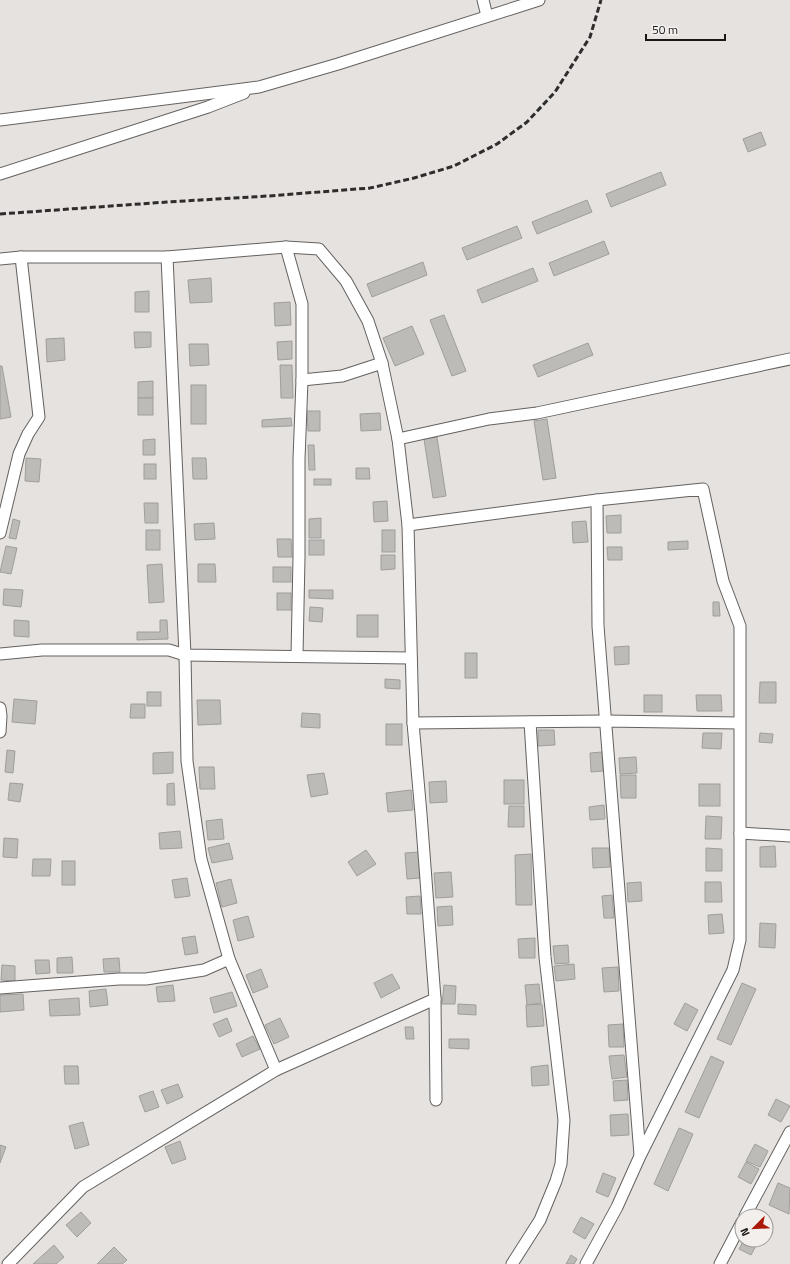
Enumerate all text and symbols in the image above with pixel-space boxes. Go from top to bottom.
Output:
scale bar [646,16,725,42]
text: 50 m [652,20,678,39]
north arrow [734,1208,774,1248]
text: N [736,1225,754,1239]

